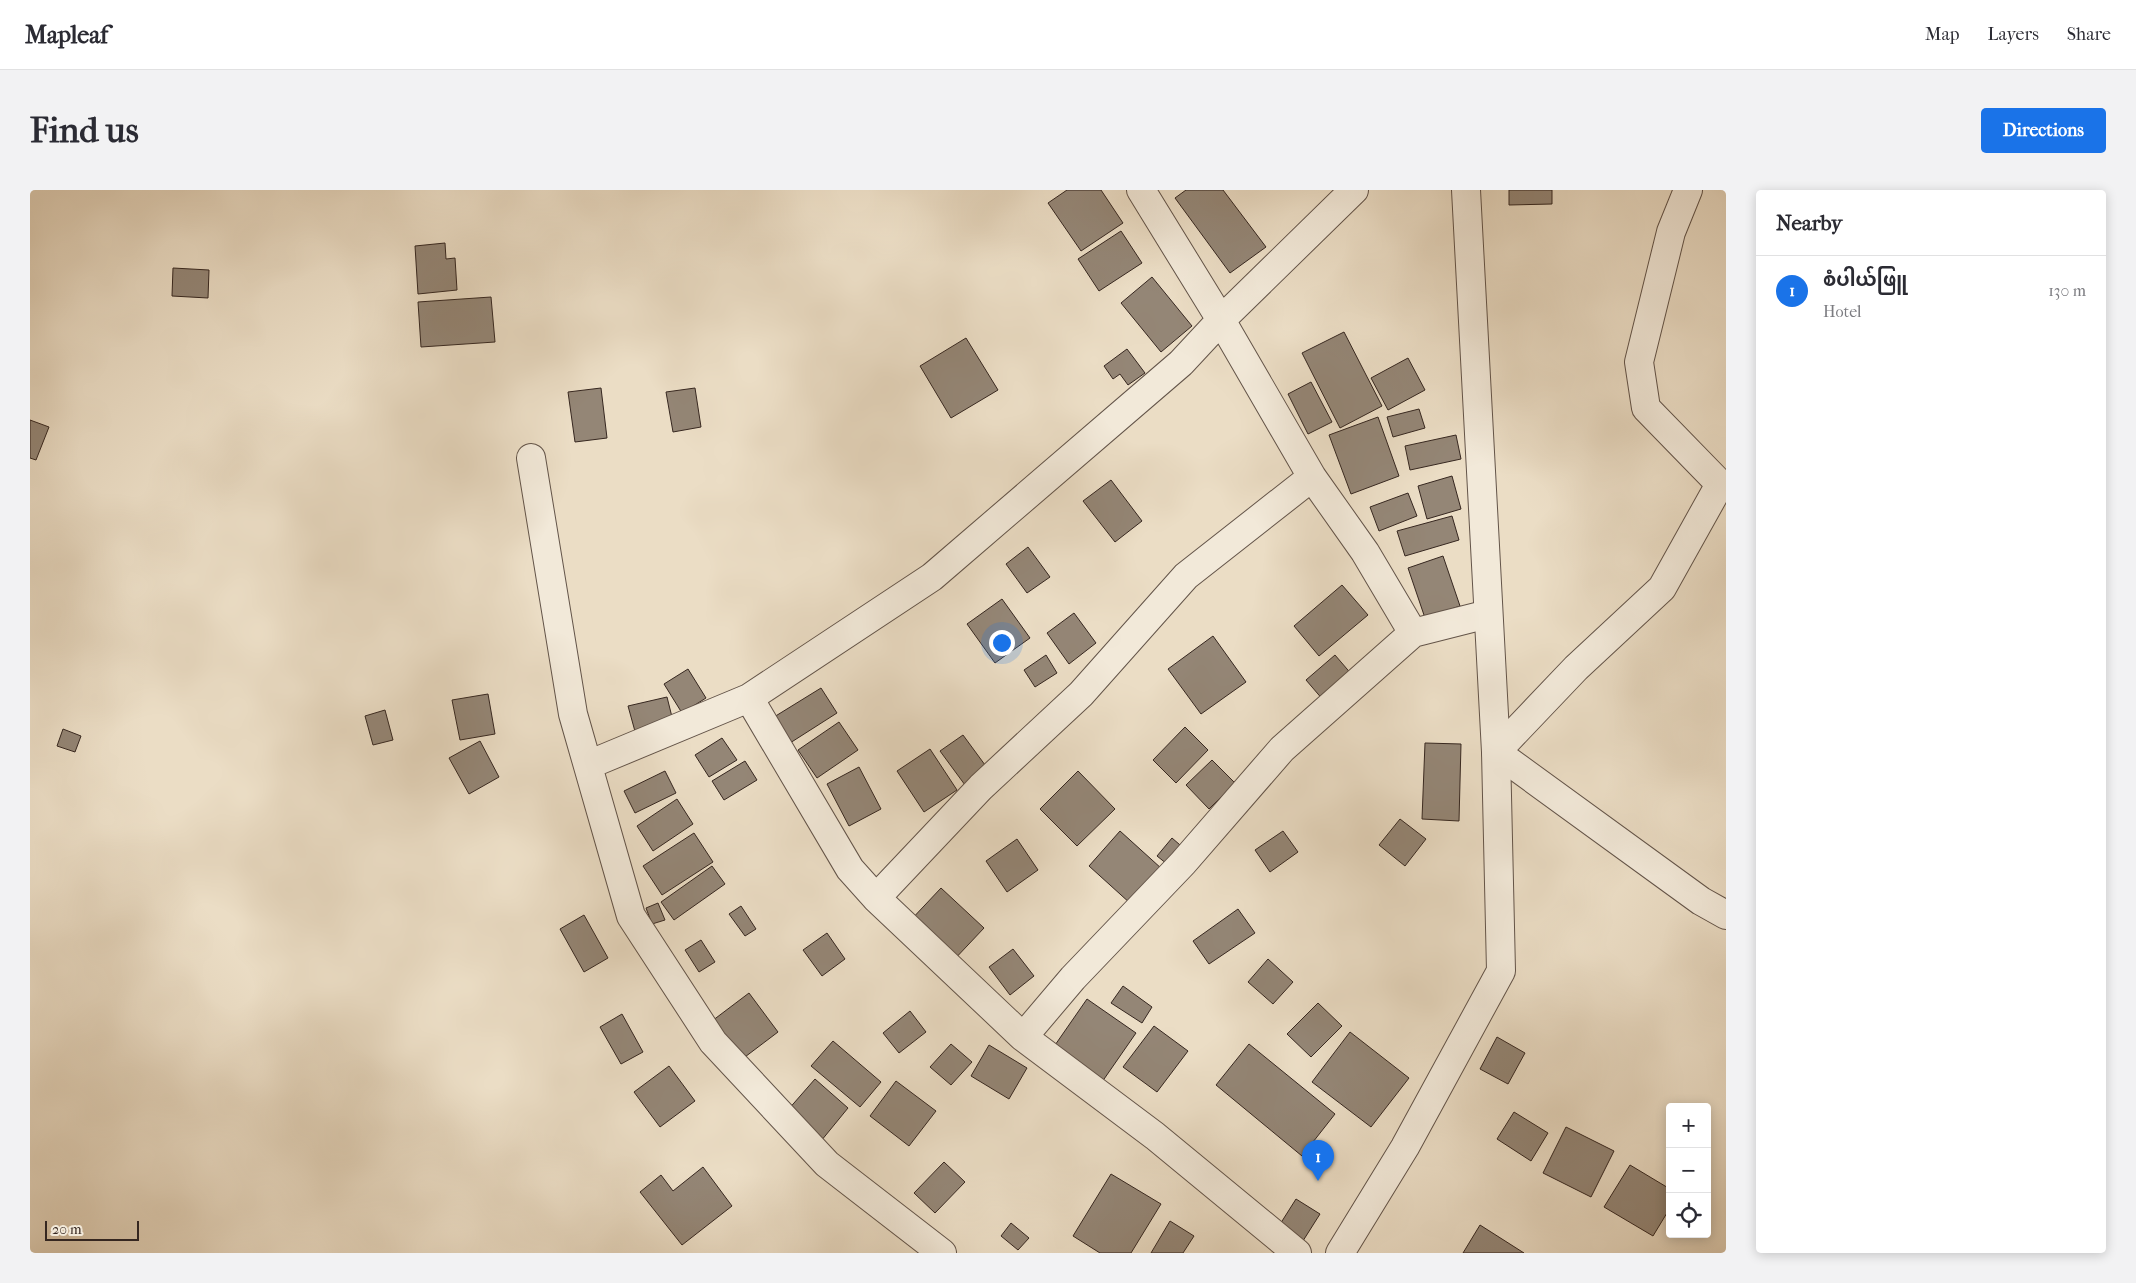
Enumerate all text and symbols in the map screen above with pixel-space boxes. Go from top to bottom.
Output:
text: Mapleaf [25,21,108,49]
text: Map [1925,24,1959,45]
text: Layers [1987,24,2039,45]
text: Share [2067,24,2111,45]
button: Directions [1981,108,2106,153]
text: Find us [30,110,139,151]
text: Nearby [1776,211,1842,235]
text: စံပါယ်ဖြူ [1823,269,1908,291]
text: 1 [1789,281,1795,300]
text: 130 m [2048,281,2086,300]
text: Hotel [1823,302,1861,321]
your location [989,630,1015,656]
map controls [1666,1103,1711,1238]
button: + [1666,1103,1711,1148]
pin: 1 [1302,1140,1334,1181]
button: − [1666,1148,1711,1193]
button: locate [1666,1193,1711,1238]
scale bar [45,1218,139,1241]
text: 20 m [52,1221,82,1238]

